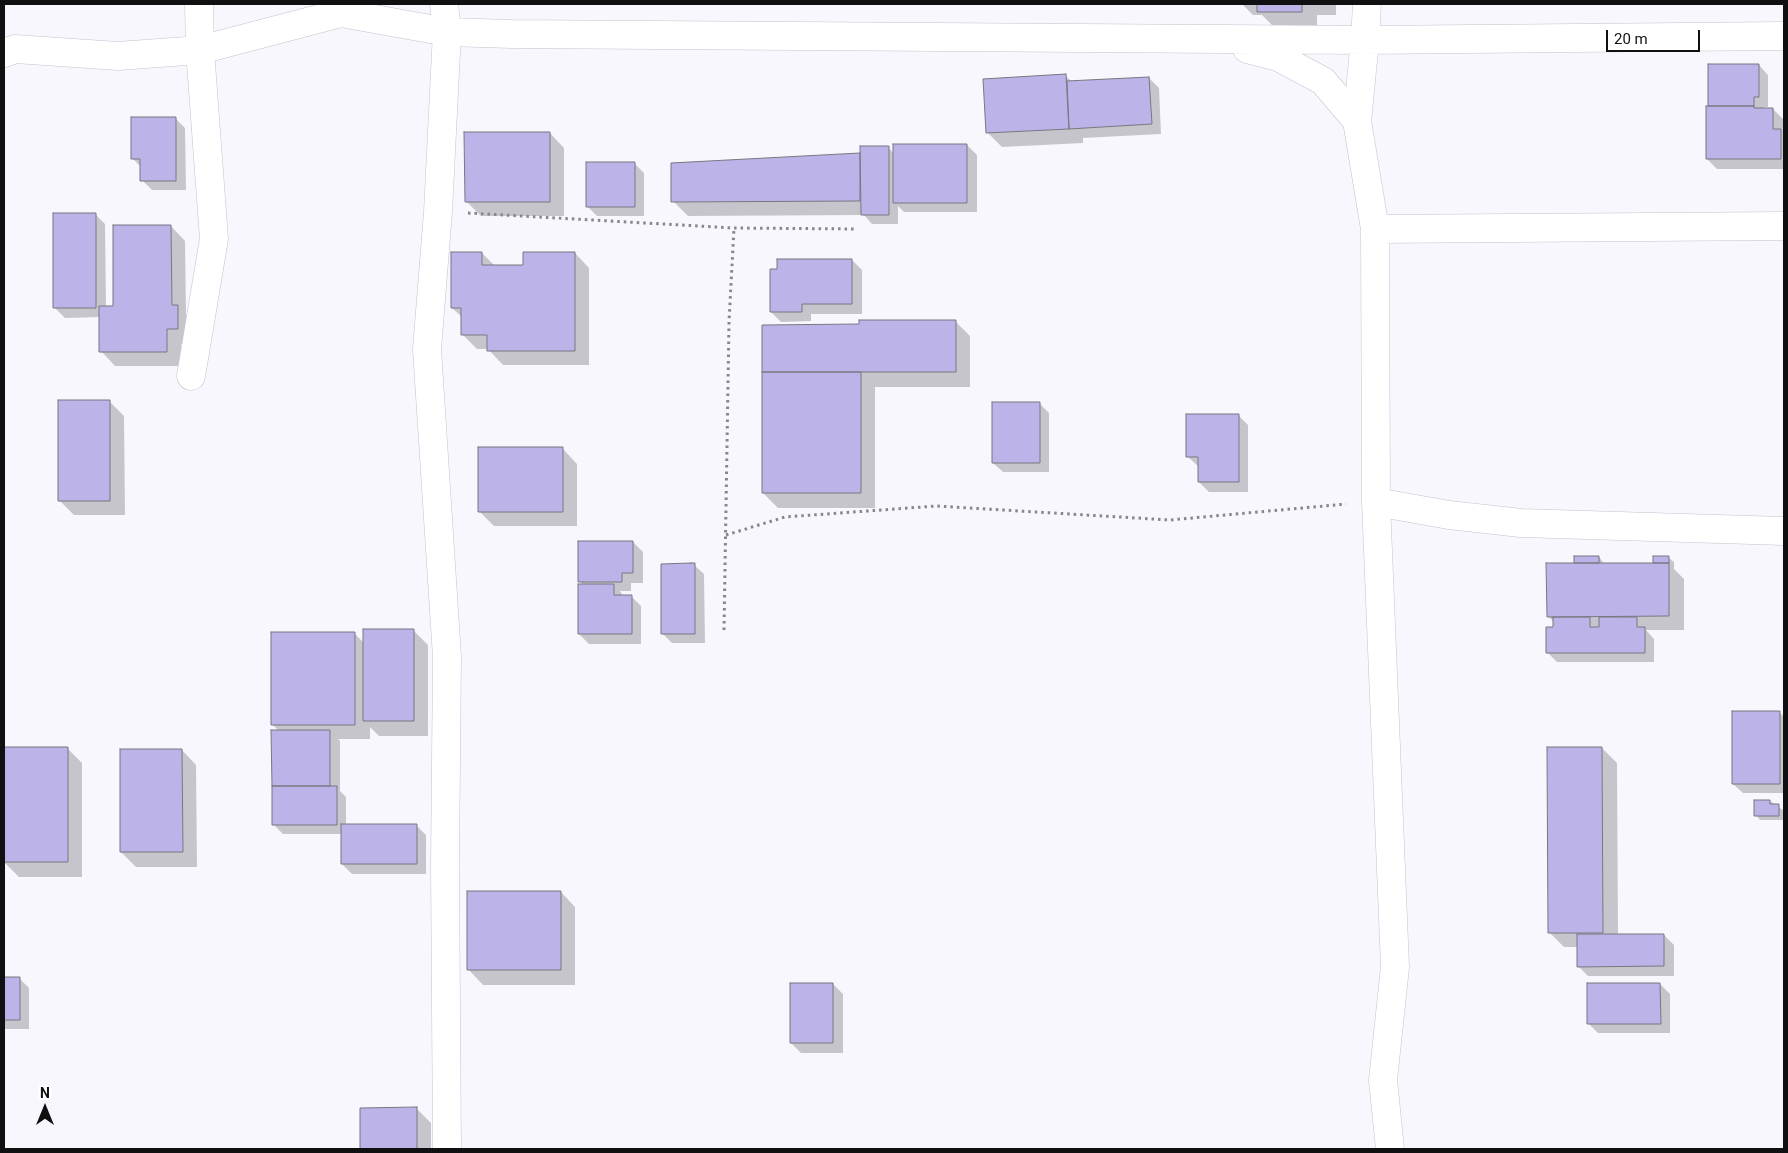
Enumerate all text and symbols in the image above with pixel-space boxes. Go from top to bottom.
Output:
scale bar [1608,20,1702,52]
text: 20 m [1614,30,1648,48]
north arrow [20,1083,70,1133]
text: N [40,1085,50,1101]

